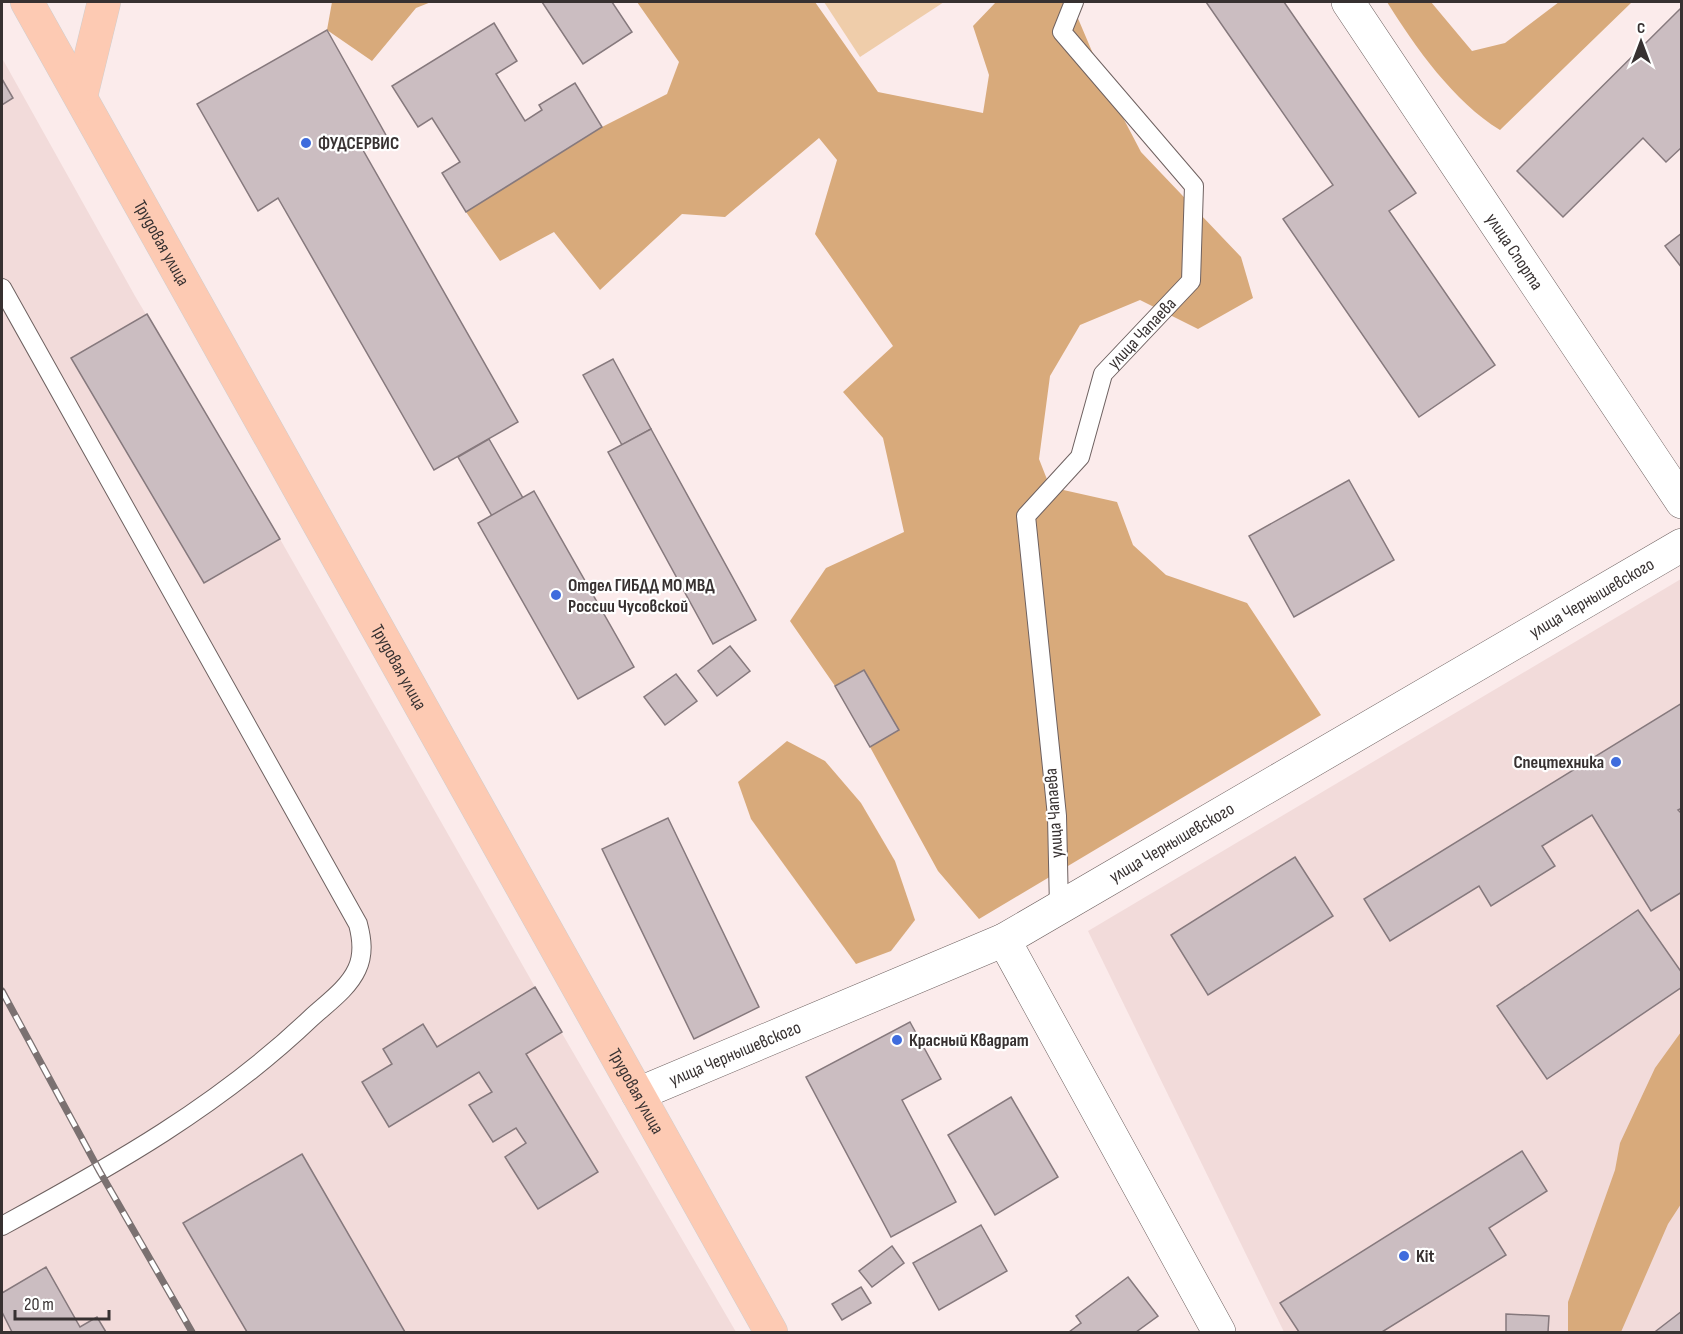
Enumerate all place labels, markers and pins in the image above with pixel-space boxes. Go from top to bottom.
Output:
place label: ФУДСЕРВИС [318,133,399,154]
marker: ФУДСЕРВИС [299,136,313,150]
place label: Отдел ГИБДД МО МВД России Чусовской [568,575,715,617]
marker: Отдел ГИБДД МО МВД России Чусовской [549,588,563,602]
place label: Спецтехника [1513,752,1604,773]
marker: Спецтехника [1609,755,1623,769]
place label: Красный Квадрат [909,1030,1029,1051]
marker: Красный Квадрат [890,1033,904,1047]
place label: Kit [1416,1246,1435,1267]
marker: Kit [1397,1249,1411,1263]

